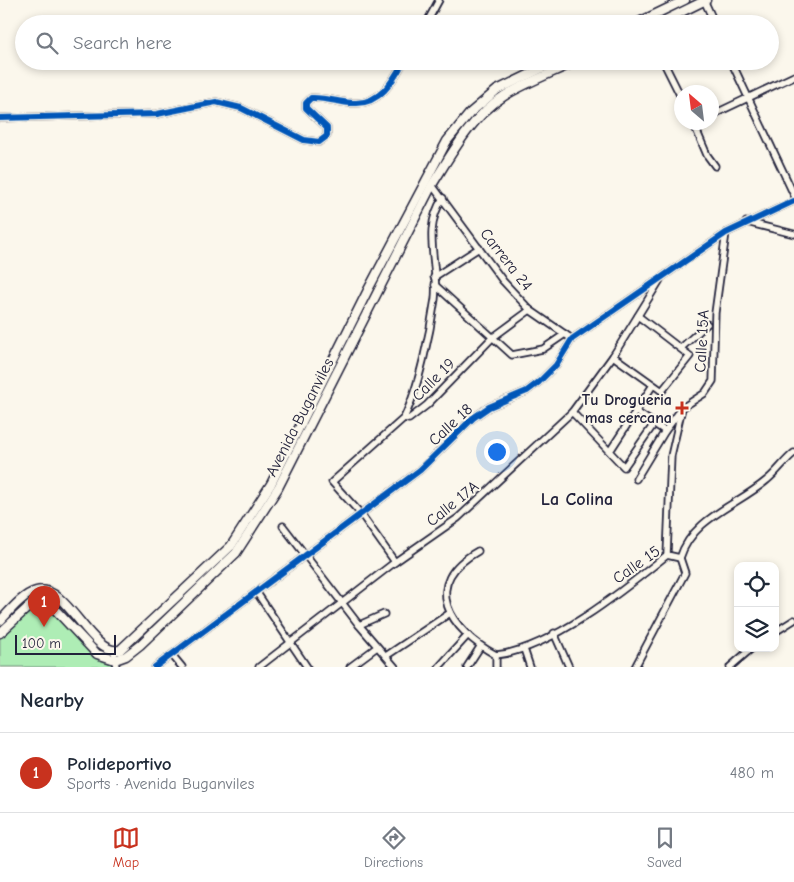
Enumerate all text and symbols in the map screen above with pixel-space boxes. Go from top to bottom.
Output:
search box [15,15,779,70]
icon: search [33,29,61,57]
text: Search here [73,32,172,54]
north arrow [674,85,719,130]
street label: Carrera 24 [476,225,536,294]
street label: Calle 15A [691,309,713,373]
street label: Avenida Buganviles [262,355,338,480]
street label: Calle 19 [409,355,459,405]
place label: Tu Drogueria mas cercana [582,391,672,427]
street label: Calle 18 [425,400,476,449]
marker: Tu Drogueria mas cercana [676,402,688,414]
your location [484,439,510,465]
street label: Calle 17A [423,477,482,530]
district label: La Colina [541,489,613,510]
street label: Calle 15 [610,542,664,588]
map controls [734,562,779,652]
button: locate [734,562,779,607]
pin: 1 [28,586,60,627]
button: layers [734,607,779,652]
scale bar [15,632,116,655]
text: 100 m [22,635,61,652]
text: Nearby [20,688,84,712]
text: Polideportivo [67,753,171,775]
text: 1 [33,764,39,782]
text: 480 m [730,764,774,782]
text: Sports · Avenida Buganviles [67,775,254,793]
tab: Map [112,824,140,871]
tab: Directions [364,824,423,871]
tab: Saved [647,824,682,871]

